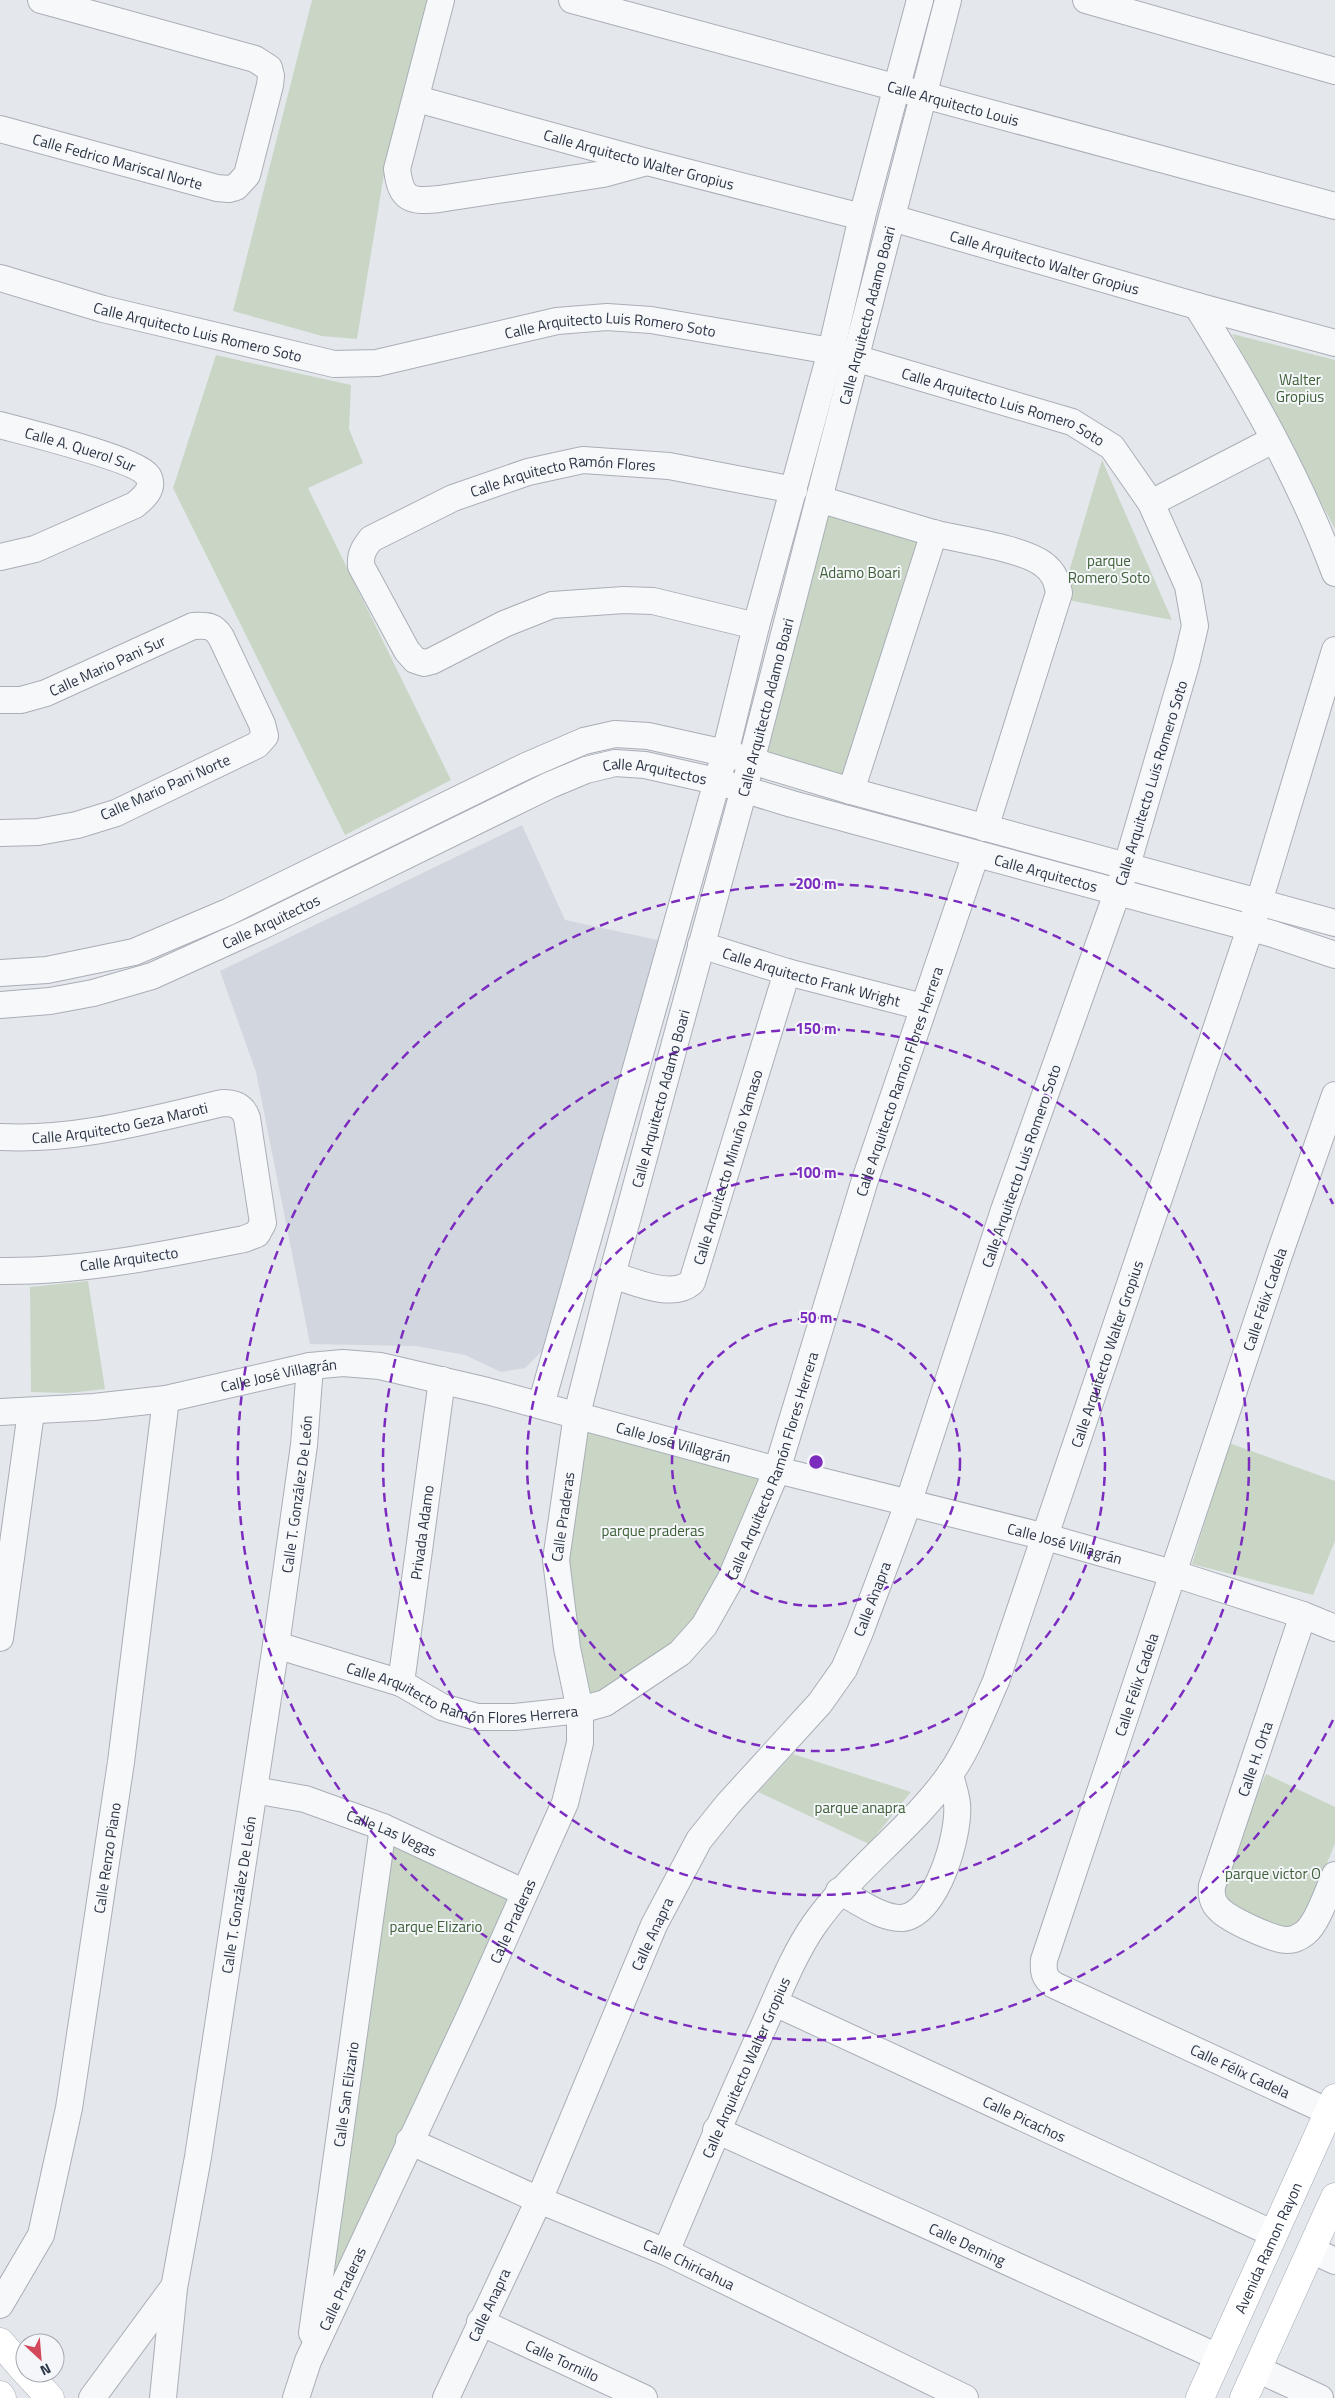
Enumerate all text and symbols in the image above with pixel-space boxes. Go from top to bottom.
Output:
street label: Calle Arquitecto Louis [885,74,1022,132]
street label: Calle Arquitecto Walter Gropius [541,123,737,195]
street label: Calle Fedrico Mariscal Norte [30,127,205,195]
street label: Calle Arquitecto Adamo Boari [832,223,901,407]
street label: Calle Arquitecto Walter Gropius [947,224,1142,300]
street label: Calle Arquitecto Luis Romero Soto [91,295,305,368]
street label: Calle Arquitecto Luis Romero Soto [502,305,718,344]
street label: Calle Arquitecto Luis Romero Soto [899,361,1109,451]
park label: Walter Gropius [1276,368,1324,408]
street label: Calle A. Querol Sur [22,421,140,477]
street label: Calle Arquitecto Ramón Flores [467,448,656,503]
park label: parque Romero Soto [1068,549,1150,589]
park label: Adamo Boari [819,561,901,584]
street label: Calle Arquitecto Adamo Boari [731,615,799,799]
street label: Calle Mario Pani Sur [45,629,169,702]
street label: Calle Arquitecto Luis Romero Soto [1109,677,1193,889]
street label: Calle Mario Pani Norte [96,748,234,826]
street label: Calle Arquitectos [600,751,709,790]
street label: Calle Arquitectos [992,848,1100,898]
text: 200 m [795,872,837,895]
street label: Calle Arquitectos [218,888,324,954]
street label: Calle Arquitecto Frank Wright [720,941,904,1012]
street label: Calle Arquitecto Ramón Flores Herrera [849,963,949,1199]
street label: Calle Arquitecto Adamo Boari [625,1007,695,1190]
text: 150 m [795,1017,837,1040]
street label: Calle Arquitecto Luis Romero Soto [975,1061,1067,1271]
street label: Calle Arquitecto Minuño Yamaso [686,1066,768,1268]
street label: Calle Arquitecto Geza Maroti [31,1095,210,1149]
text: 100 m [795,1161,837,1184]
street label: Calle Arquitecto [78,1241,180,1277]
street label: Calle Félix Cadela [1236,1244,1292,1354]
street label: Calle Arquitecto Walter Gropius [1064,1257,1149,1450]
text: 50 m [800,1306,832,1329]
street label: Calle Arquitecto Ramón Flores Herrera [720,1348,824,1583]
street label: Calle José Villagrán [218,1352,338,1398]
street label: Calle T. González De León [275,1414,318,1574]
street label: Calle José Villagrán [614,1415,734,1469]
centre of rings [807,1453,825,1471]
street label: Calle Praderas [544,1470,580,1563]
street label: Privada Adamo [404,1483,439,1581]
street label: Calle José Villagrán [1005,1516,1125,1570]
park label: parque praderas [602,1519,704,1542]
street label: Calle Anapra [847,1558,897,1640]
street label: Calle Félix Cadela [1108,1629,1164,1739]
street label: Calle Arquitecto Ramón Flores Herrera [344,1656,580,1729]
street label: Calle H. Orta [1231,1718,1279,1800]
park label: parque anapra [815,1796,906,1819]
street label: Calle Renzo Piano [87,1801,126,1915]
street label: Calle Las Vegas [343,1803,441,1862]
street label: Calle T. González De León [215,1814,261,1975]
park label: parque victor O [1225,1862,1321,1885]
street label: Calle Praderas [483,1875,541,1967]
street label: Calle Anapra [625,1893,679,1974]
park label: parque Elizario [390,1915,483,1938]
street label: Calle Arquitecto Walter Gropius [695,1973,796,2162]
street label: Calle Félix Cadela [1186,2038,1294,2104]
street label: Calle San Elizario [327,2040,364,2149]
street label: Calle Picachos [979,2089,1070,2148]
street label: Avenida Ramon Rayon [1228,2178,1307,2317]
street label: Calle Deming [925,2216,1010,2271]
street label: Calle Chiricahua [640,2232,739,2296]
street label: Calle Praderas [312,2243,372,2334]
street label: Calle Anapra [462,2264,516,2345]
north arrow [15,2333,65,2383]
street label: Calle Tornillo [522,2333,603,2387]
text: N [37,2359,55,2382]

